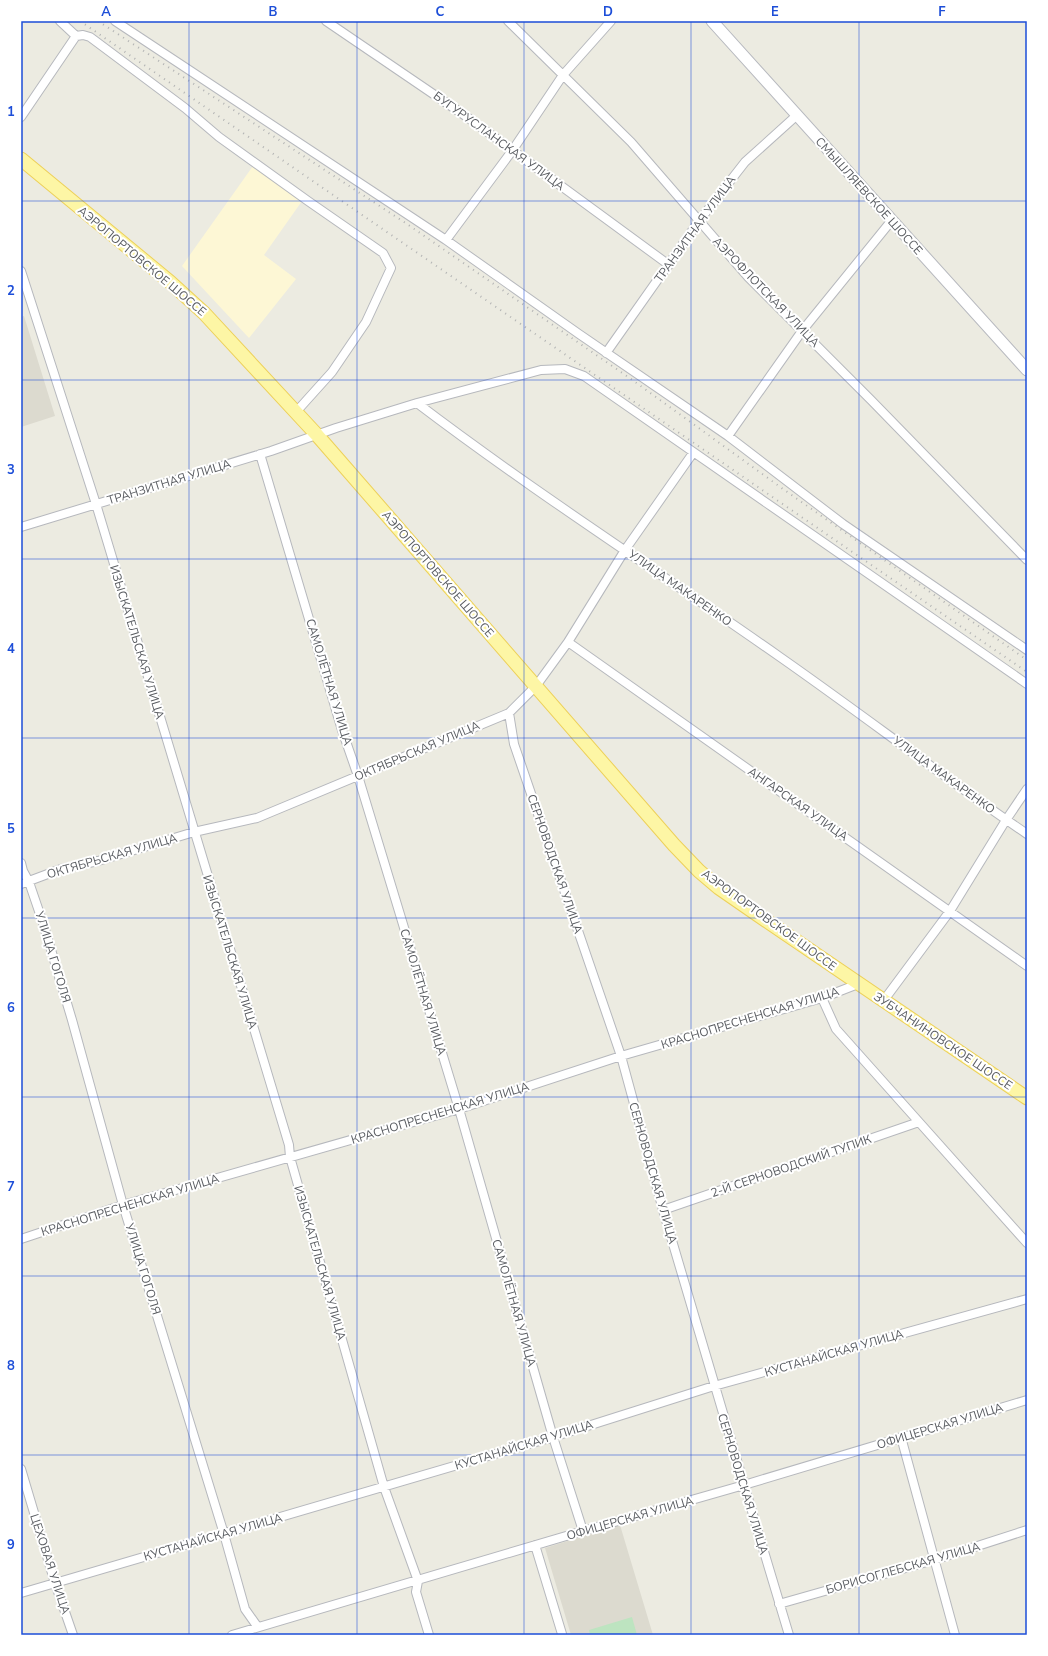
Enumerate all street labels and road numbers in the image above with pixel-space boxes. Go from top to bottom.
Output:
street label: БУГУРУСЛАНСКАЯ УЛИЦА [430,88,568,194]
street label: СМЫШЛЯЕВСКОЕ ШОССЕ [812,134,926,258]
street label: ТРАНЗИТНАЯ УЛИЦА [651,172,739,286]
street label: АЭРОПОРТОВСКОЕ ШОССЕ [74,202,210,320]
street label: АЭРОФЛОТСКАЯ УЛИЦА [709,234,823,351]
street label: ТРАНЗИТНАЯ УЛИЦА [105,456,233,508]
street label: АЭРОПОРТОВСКОЕ ШОССЕ [378,507,498,641]
street label: УЛИЦА МАКАРЕНКО [624,546,735,630]
street label: ИЗЫСКАТЕЛЬСКАЯ УЛИЦА [106,563,168,721]
street label: САМОЛЁТНАЯ УЛИЦА [302,617,356,748]
street label: ОКТЯБРЬСКАЯ УЛИЦА [352,717,482,785]
street label: УЛИЦА МАКАРЕНКО [889,732,998,818]
street label: АНГАРСКАЯ УЛИЦА [745,763,851,845]
street label: СЕРНОВОДСКАЯ УЛИЦА [524,792,587,936]
street label: ОКТЯБРЬСКАЯ УЛИЦА [45,830,179,882]
street label: АЭРОПОРТОВСКОЕ ШОССЕ [698,866,840,974]
street label: ИЗЫСКАТЕЛЬСКАЯ УЛИЦА [199,873,261,1031]
street label: УЛИЦА ГОГОЛЯ [31,908,75,1005]
street label: САМОЛЁТНАЯ УЛИЦА [396,927,450,1058]
street label: КРАСНОПРЕСНЕНСКАЯ УЛИЦА [659,983,841,1053]
street label: ЗУБЧАНИНОВСКОЕ ШОССЕ [871,988,1016,1094]
street label: КРАСНОПРЕСНЕНСКАЯ УЛИЦА [349,1078,531,1148]
street label: СЕРНОВОДСКАЯ УЛИЦА [625,1100,681,1246]
street label: 2-Й СЕРНОВОДСКИЙ ТУПИК [709,1131,874,1201]
street label: КРАСНОПРЕСНЕНСКАЯ УЛИЦА [39,1170,221,1240]
street label: ИЗЫСКАТЕЛЬСКАЯ УЛИЦА [290,1184,350,1342]
street label: УЛИЦА ГОГОЛЯ [121,1220,165,1317]
street label: САМОЛЁТНАЯ УЛИЦА [488,1237,540,1369]
street label: КУСТАНАЙСКАЯ УЛИЦА [763,1325,906,1381]
street label: ОФИЦЕРСКАЯ УЛИЦА [875,1399,1005,1453]
street label: СЕРНОВОДСКАЯ УЛИЦА [714,1412,772,1557]
street label: КУСТАНАЙСКАЯ УЛИЦА [453,1416,595,1474]
street label: ОФИЦЕРСКАЯ УЛИЦА [565,1492,696,1544]
street label: КУСТАНАЙСКАЯ УЛИЦА [142,1509,285,1565]
street label: ЦЕХОВАЯ УЛИЦА [26,1512,74,1616]
street label: БОРИСОГЛЕБСКАЯ УЛИЦА [824,1538,982,1598]

